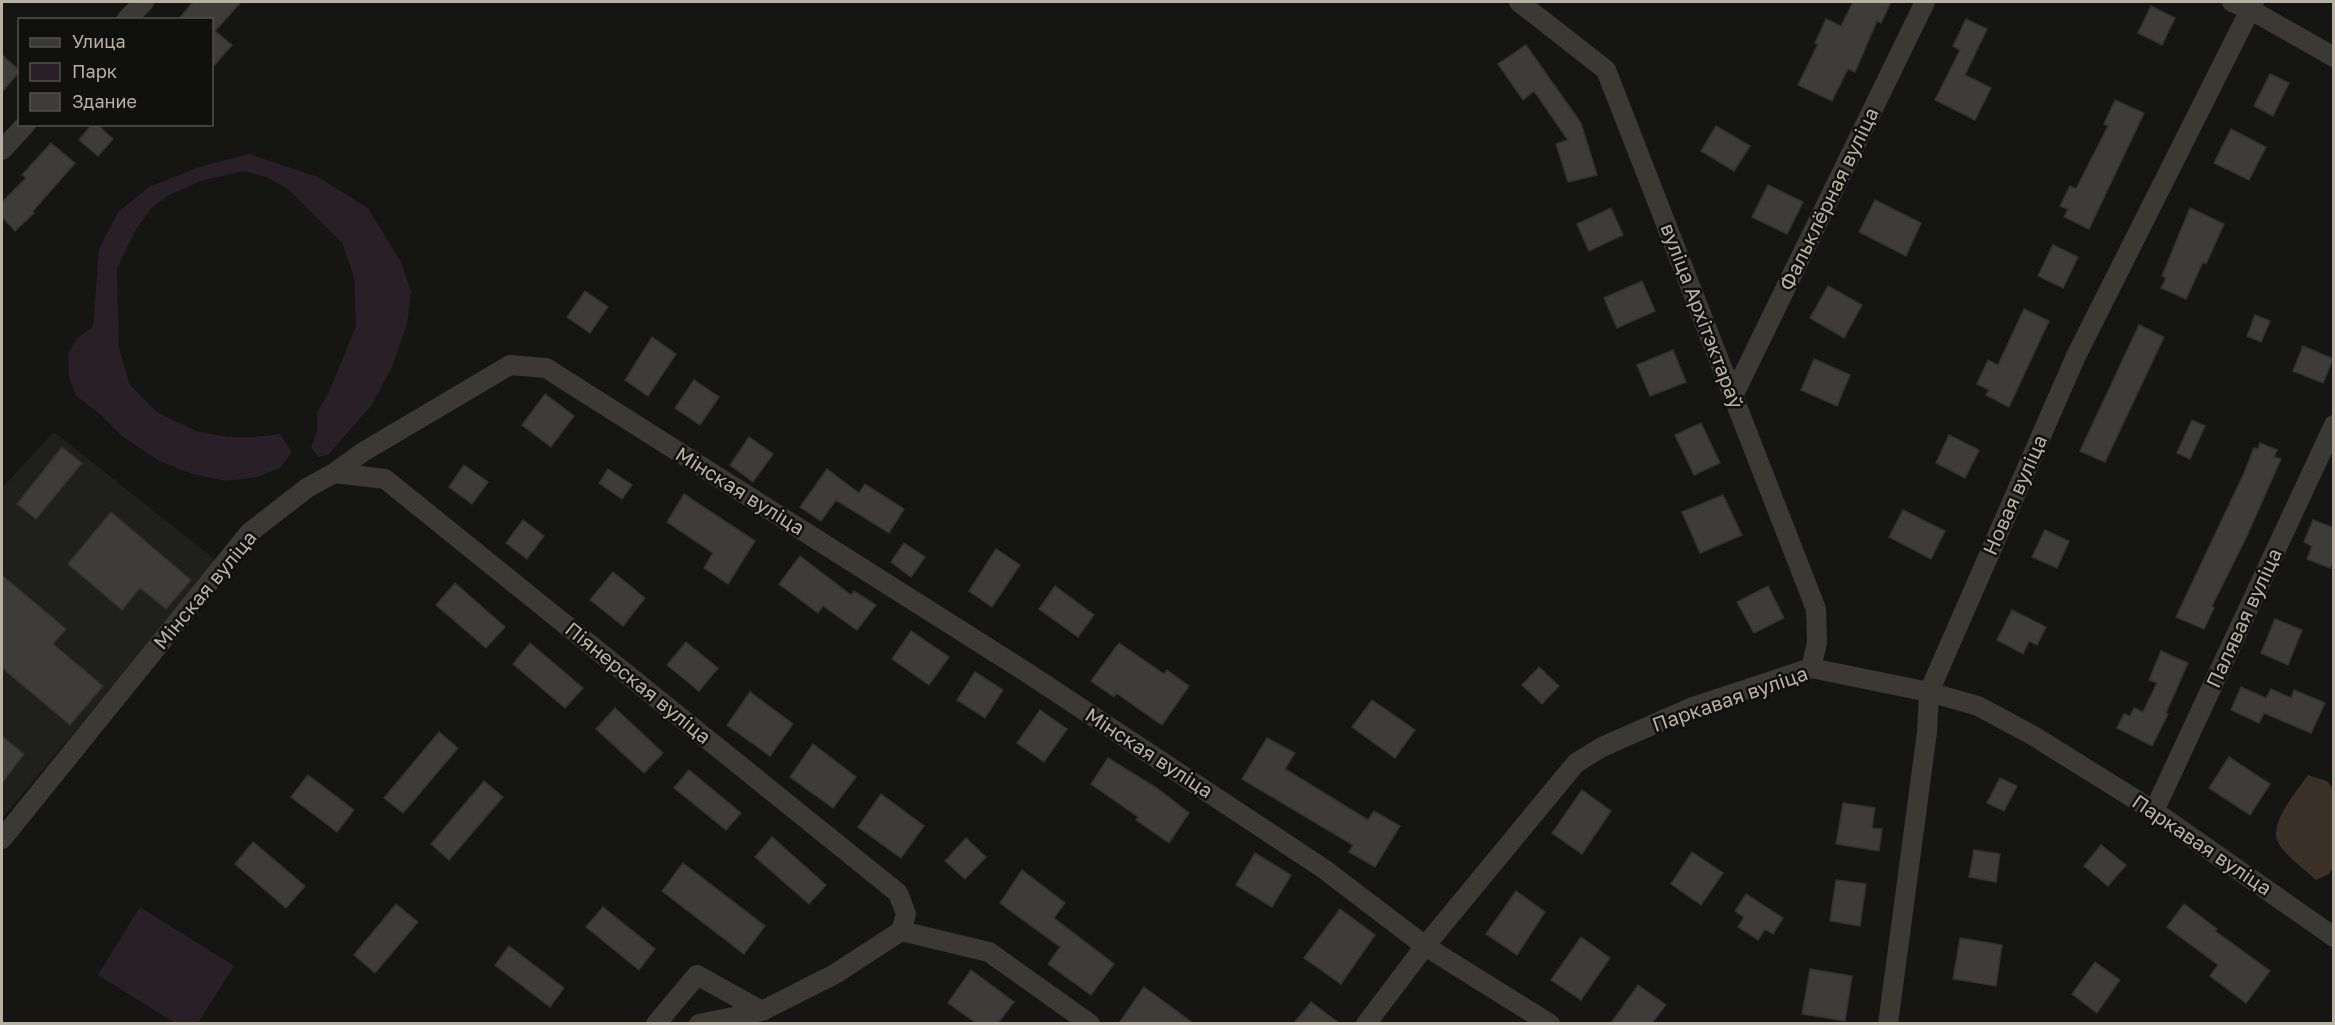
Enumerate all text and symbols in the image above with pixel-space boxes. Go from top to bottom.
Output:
legend [18,18,213,126]
text: Улица [72,30,126,52]
text: Парк [72,60,117,82]
text: Здание [72,90,137,112]
street label: Фальклёрная вуліца [1773,103,1883,294]
street label: вуліца Архітэктараў [1657,220,1749,412]
street label: Новая вуліца [1977,431,2051,558]
street label: Мінская вуліца [672,441,809,539]
street label: Мінская вуліца [148,525,261,654]
street label: Палявая вуліца [2200,544,2286,691]
street label: Піянерская вуліца [561,616,716,748]
street label: Паркавая вуліца [1649,660,1811,736]
street label: Мінская вуліца [1081,702,1218,802]
street label: Паркавая вуліца [2128,789,2277,900]

